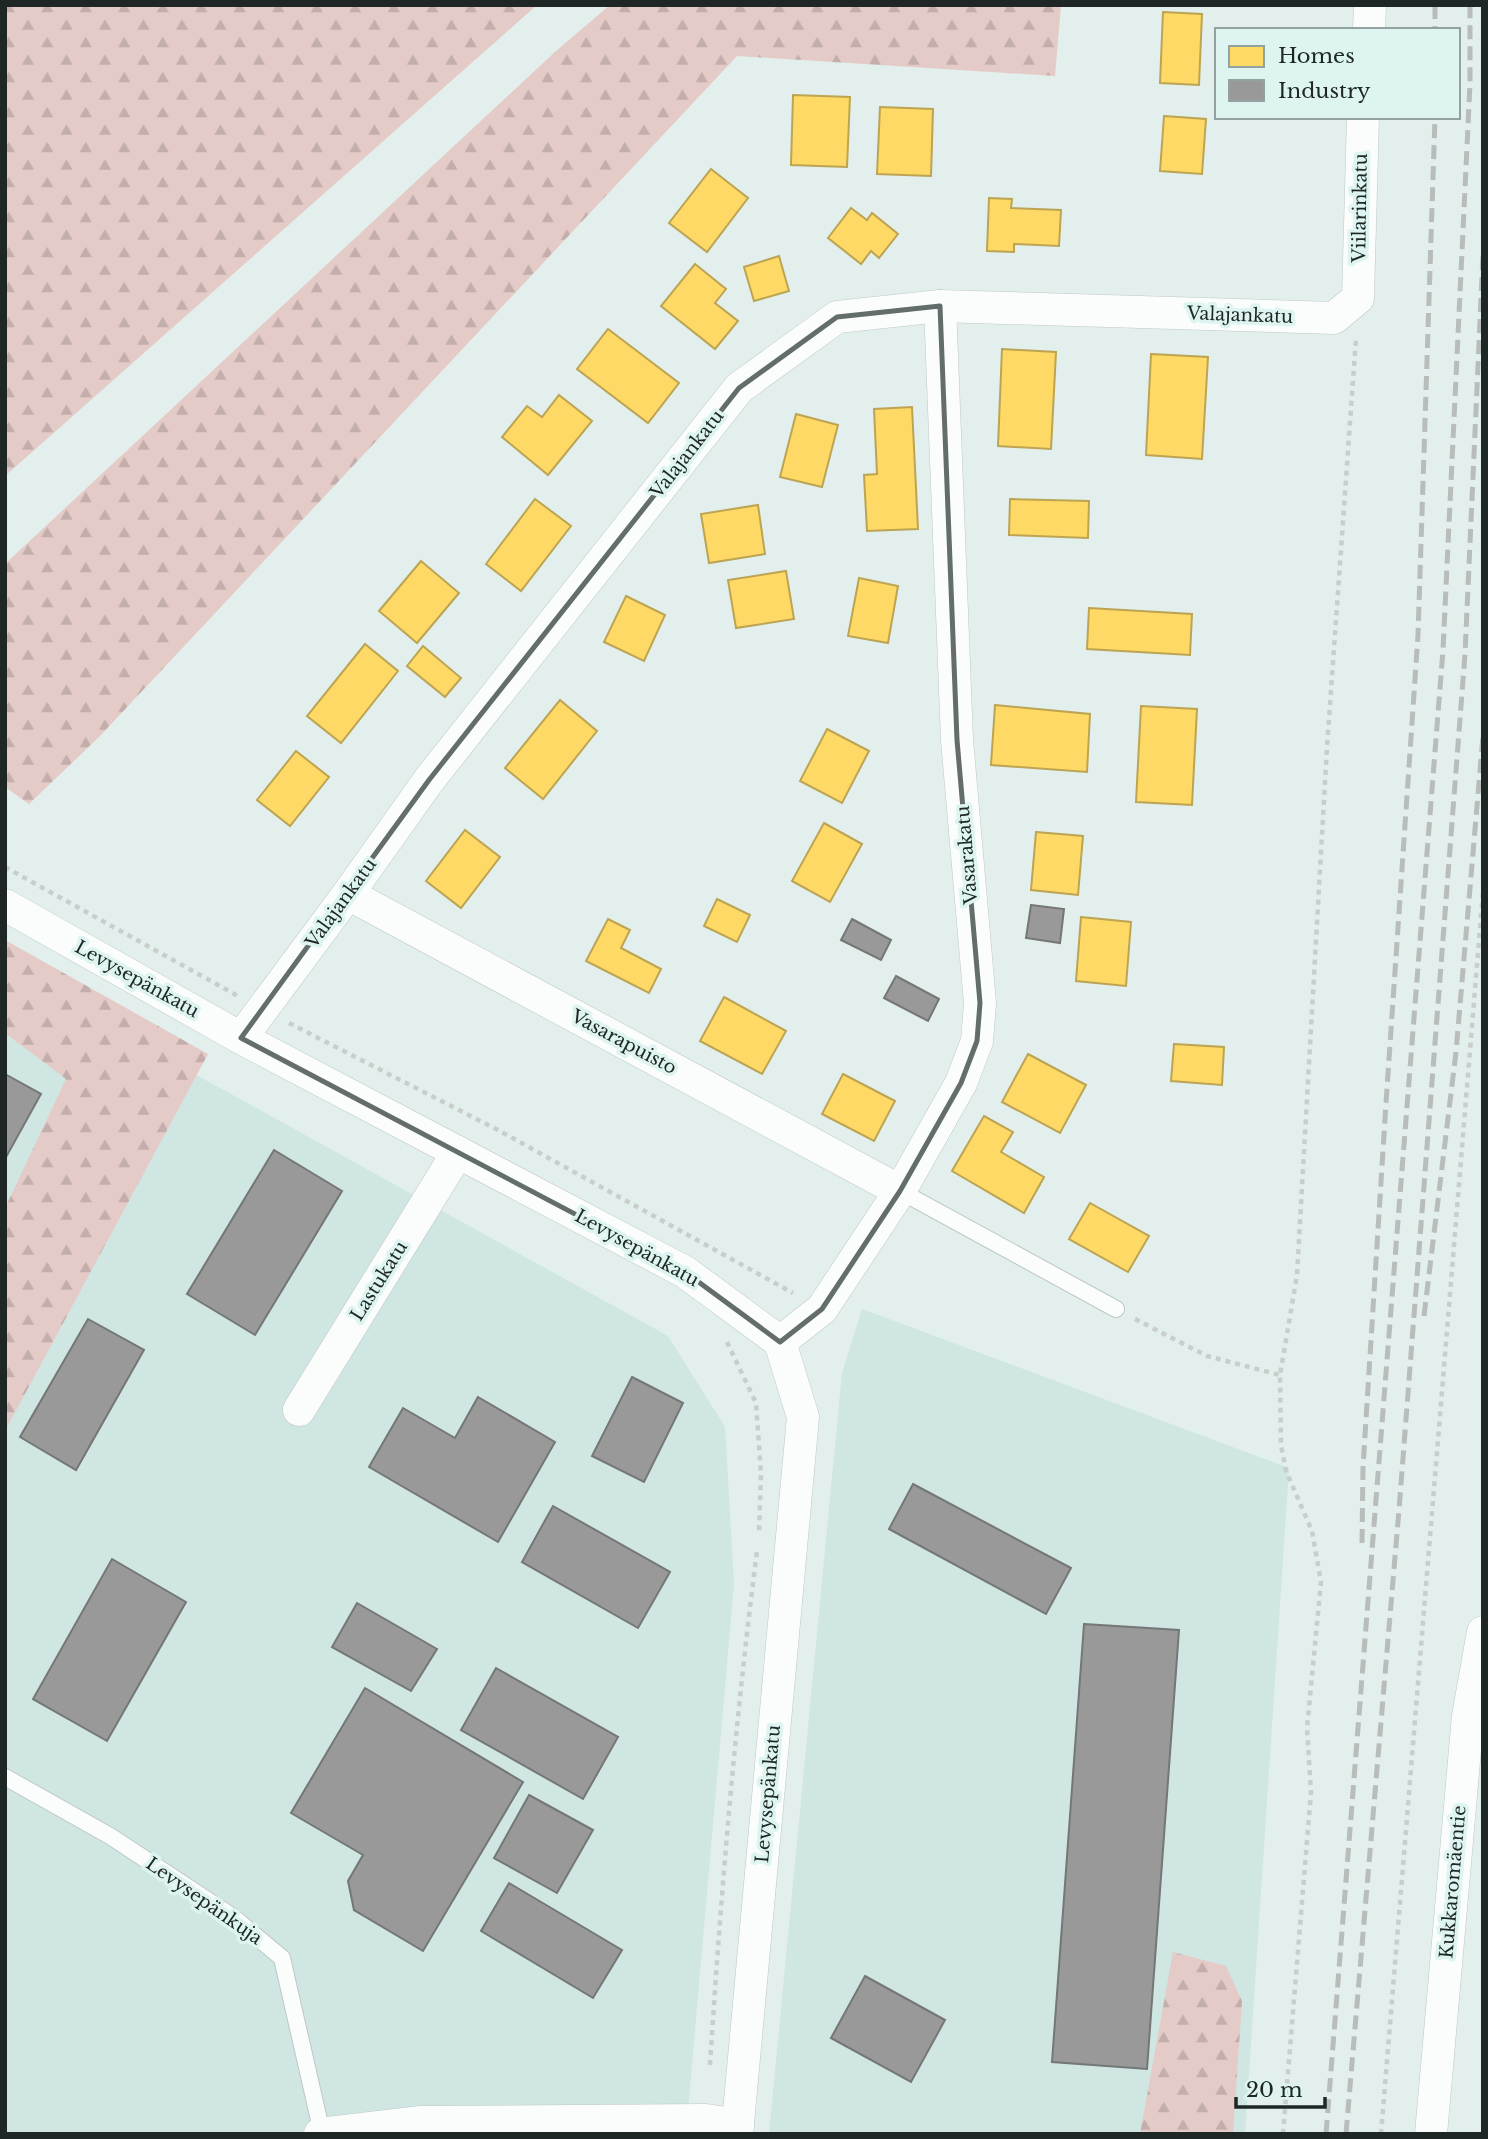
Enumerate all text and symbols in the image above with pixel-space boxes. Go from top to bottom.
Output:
legend [1215,28,1460,119]
text: Homes [1278,43,1355,69]
text: Industry [1278,78,1371,104]
street label: Viilarinkatu [1348,153,1372,264]
street label: Valajankatu [1186,302,1293,328]
street label: Valajankatu [645,405,728,503]
street label: Vasarakatu [952,805,982,906]
street label: Valajankatu [300,854,381,953]
street label: Levysepänkatu [71,936,203,1022]
street label: Vasarapuisto [567,1005,680,1079]
street label: Levysepänkatu [571,1205,703,1291]
street label: Lastukatu [346,1237,412,1325]
street label: Levysepänkatu [751,1724,785,1864]
street label: Kukkaromäentie [1435,1805,1471,1959]
street label: Levysepänkuja [142,1853,266,1949]
scale bar [1236,2066,1325,2110]
text: 20 m [1246,2077,1303,2103]

